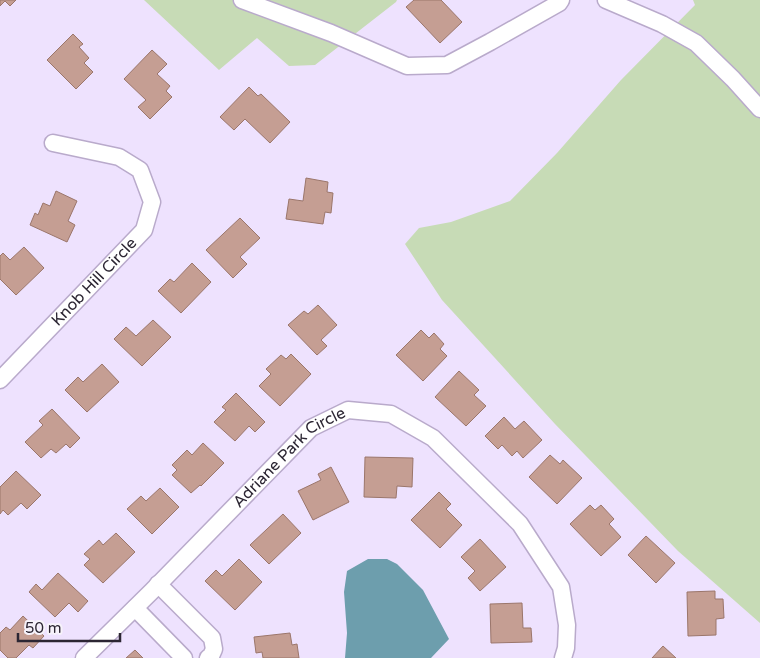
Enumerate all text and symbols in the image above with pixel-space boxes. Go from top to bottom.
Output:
street label: Knob Hill Circle [47,233,141,330]
street label: Adriane Park Circle [229,403,349,512]
scale bar [18,610,120,642]
text: 50 m [25,619,62,637]

